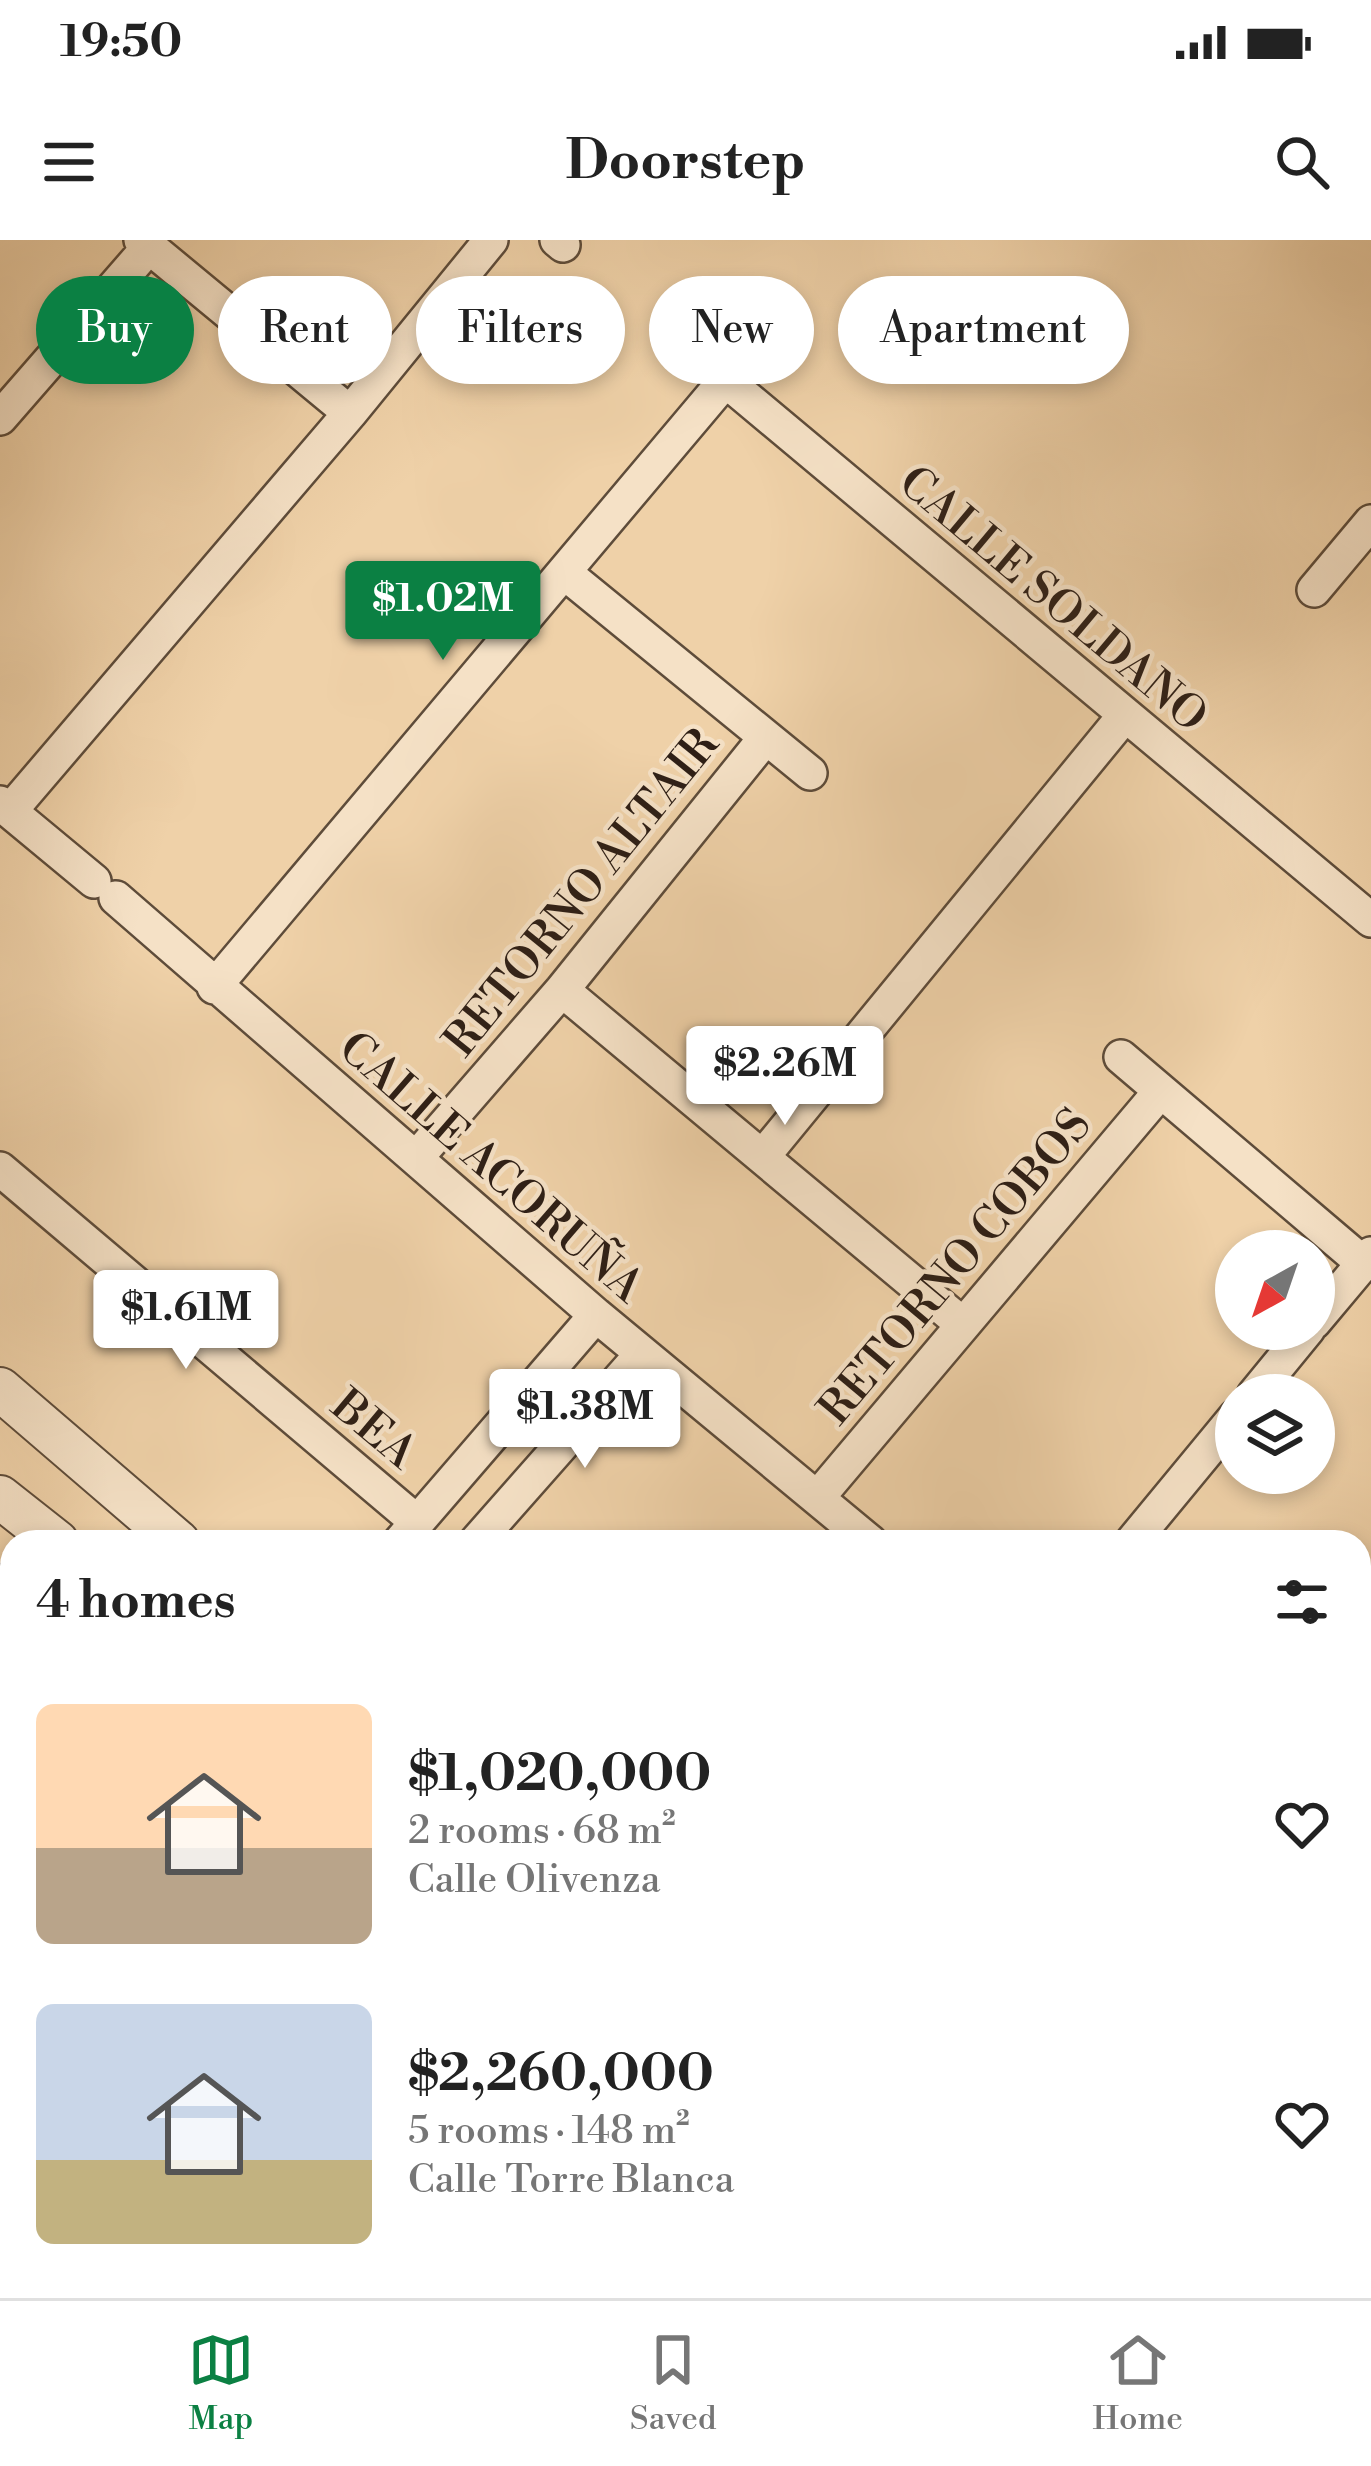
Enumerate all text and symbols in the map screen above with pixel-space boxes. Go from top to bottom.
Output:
text: 19:50 [60,14,182,71]
text: Doorstep [565,128,806,196]
icon: menu [36,129,102,195]
icon: search [1269,129,1335,195]
chip: Buy [36,276,194,384]
chip: Rent [218,276,392,384]
chip: Filters [416,276,625,384]
chip: New [649,276,814,384]
chip: Apartment [838,276,1129,384]
street label: CALLE SOLDANO [887,454,1218,746]
pin: $1.02M [345,561,541,663]
text: $1.02M [372,575,514,624]
street label: RETORNO ALTAIR [432,718,732,1069]
street label: CALLE ACORUÑA [326,1019,656,1316]
pin: $2.26M [687,1026,883,1128]
text: $2.26M [713,1040,857,1089]
street label: RETORNO COBOS [807,1098,1105,1437]
north arrow [1215,1230,1335,1350]
map controls [1215,1230,1335,1494]
pin: $1.61M [88,1270,284,1372]
text: $1.61M [120,1284,252,1333]
pin: $1.38M [487,1369,683,1471]
button: layers [1215,1374,1335,1494]
street label: BEA [318,1377,428,1483]
text: $1.38M [516,1383,654,1432]
icon: filters [1269,1569,1335,1635]
text: 4 homes [36,1570,236,1634]
text: $1,020,000 [408,1743,711,1807]
icon: home [132,1752,276,1896]
icon: heart [1269,1791,1335,1857]
text: 2 rooms · 68 m² [408,1807,676,1856]
text: Calle Olivenza [408,1856,660,1905]
text: $2,260,000 [408,2043,714,2107]
icon: home [132,2052,276,2196]
icon: heart [1269,2091,1335,2157]
text: 5 rooms · 148 m² [408,2107,690,2156]
text: Calle Torre Blanca [408,2156,734,2205]
tab: Map [188,2327,254,2440]
tab: Saved [630,2327,717,2440]
tab: Home [1092,2327,1183,2440]

